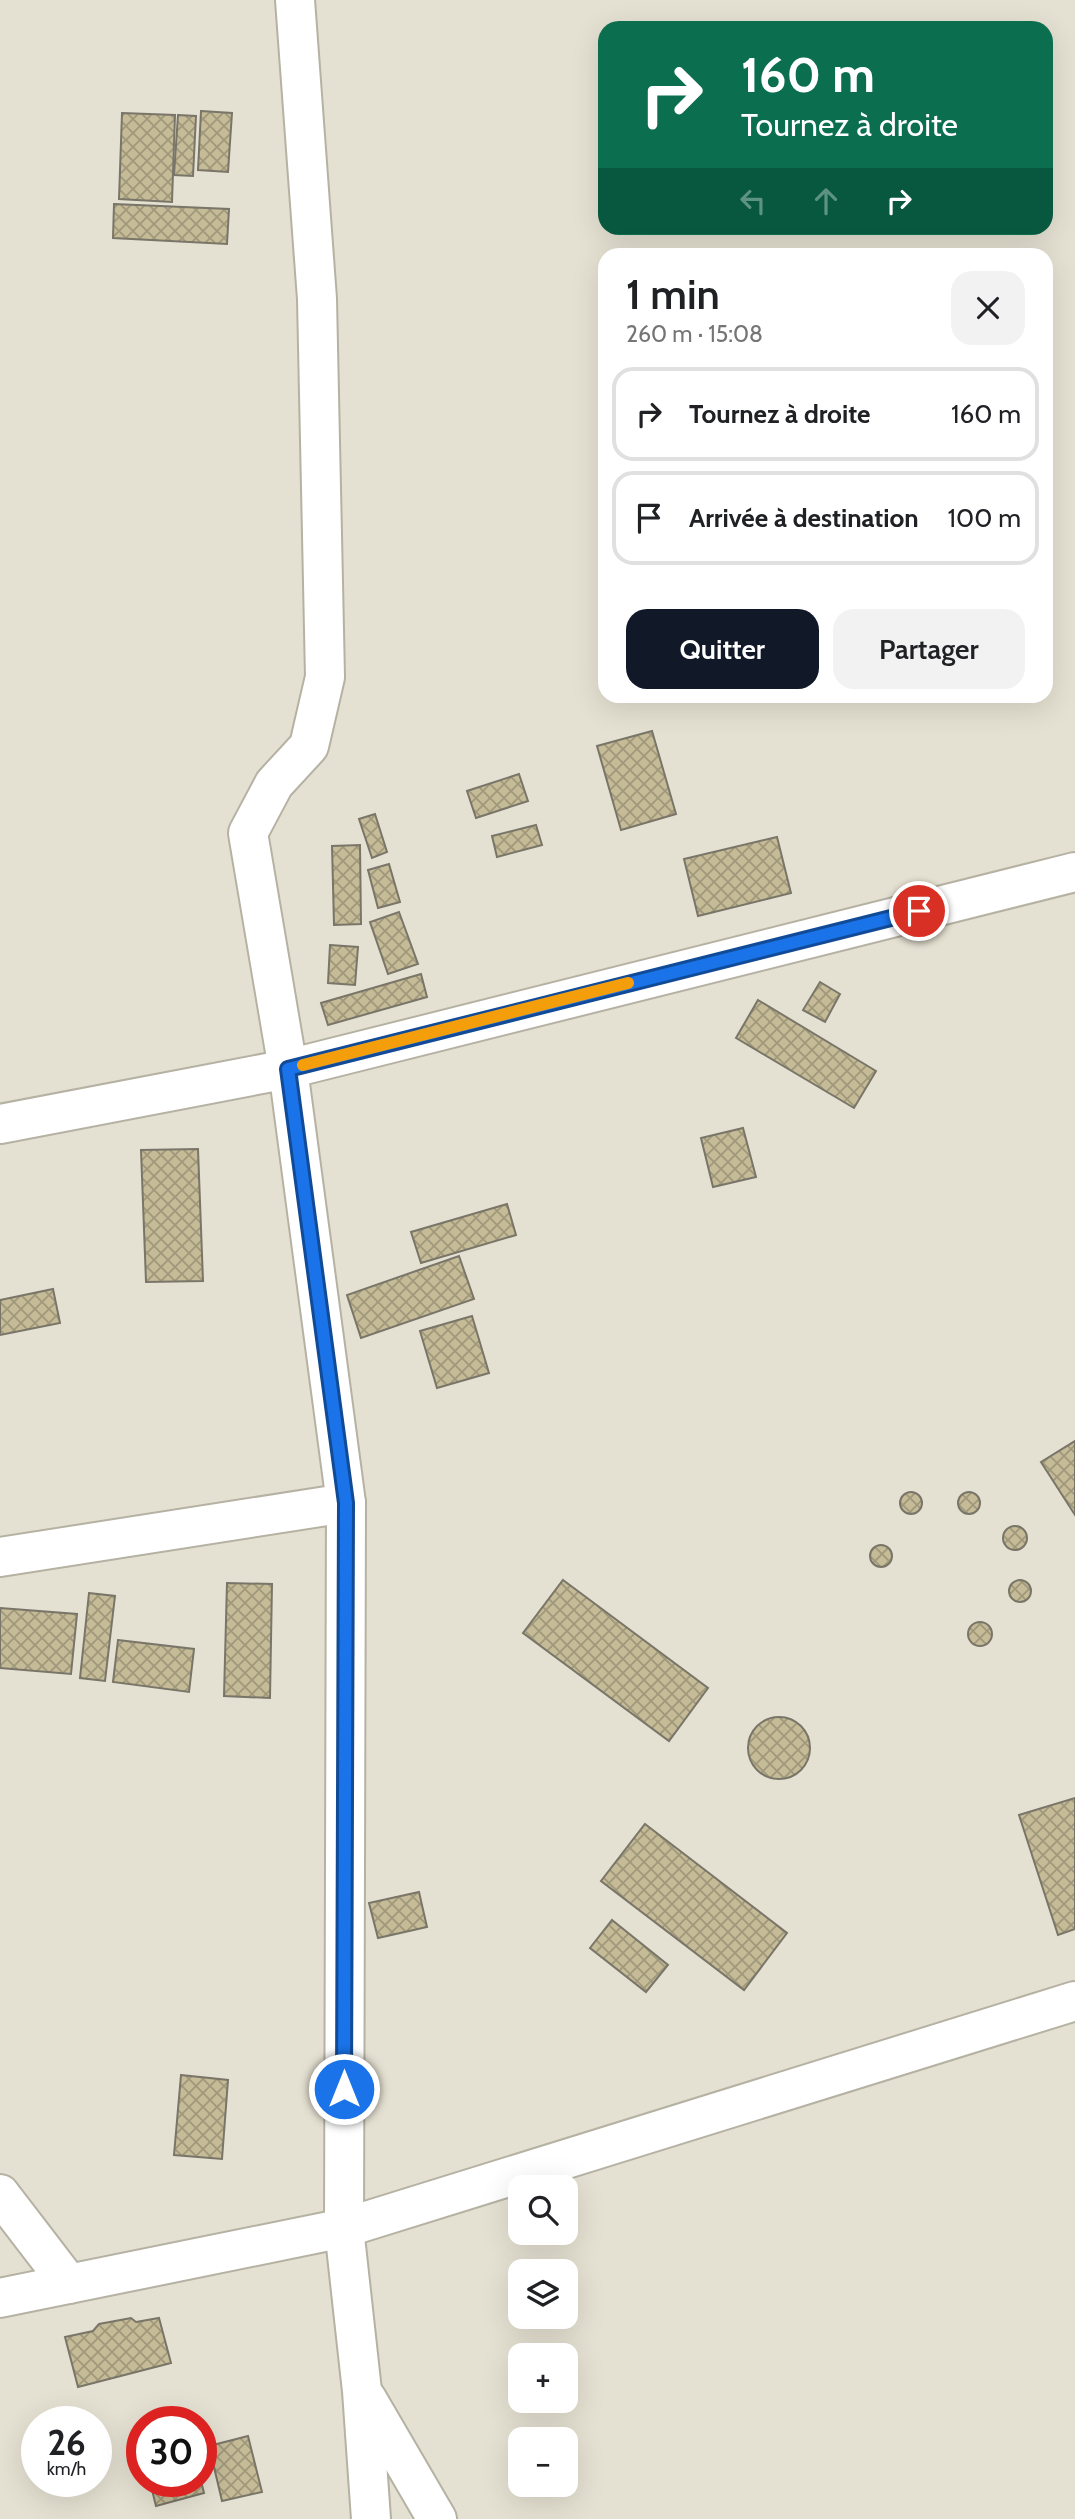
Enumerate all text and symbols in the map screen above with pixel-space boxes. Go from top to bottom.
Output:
text: 160 m [741,45,875,104]
icon: right [626,49,717,140]
text: Tournez à droite [741,105,958,144]
icon: left [734,182,772,220]
icon: ahead [807,182,845,220]
icon: right [880,182,918,220]
text: 1 min [626,268,720,320]
button: close [951,271,1025,345]
text: 260 m · 15:08 [626,320,763,348]
icon: right [630,395,668,433]
text: Tournez à droite [689,398,871,430]
text: 160 m [951,398,1021,430]
icon: arrive [630,499,668,537]
text: Arrivée à destination [689,502,919,534]
text: 100 m [948,502,1021,534]
button: Quitter [626,609,819,689]
button: Partager [833,609,1025,689]
pin [889,881,949,941]
icon: arrive [900,892,938,930]
position arrow [307,2052,381,2126]
map controls [508,2175,578,2497]
button: search [508,2175,578,2245]
button: layers [508,2259,578,2329]
button: + [508,2343,578,2413]
speed limit sign: 30 [126,2406,217,2497]
text: 26 [47,2421,86,2464]
button: − [508,2427,578,2497]
text: km/h [47,2458,86,2480]

